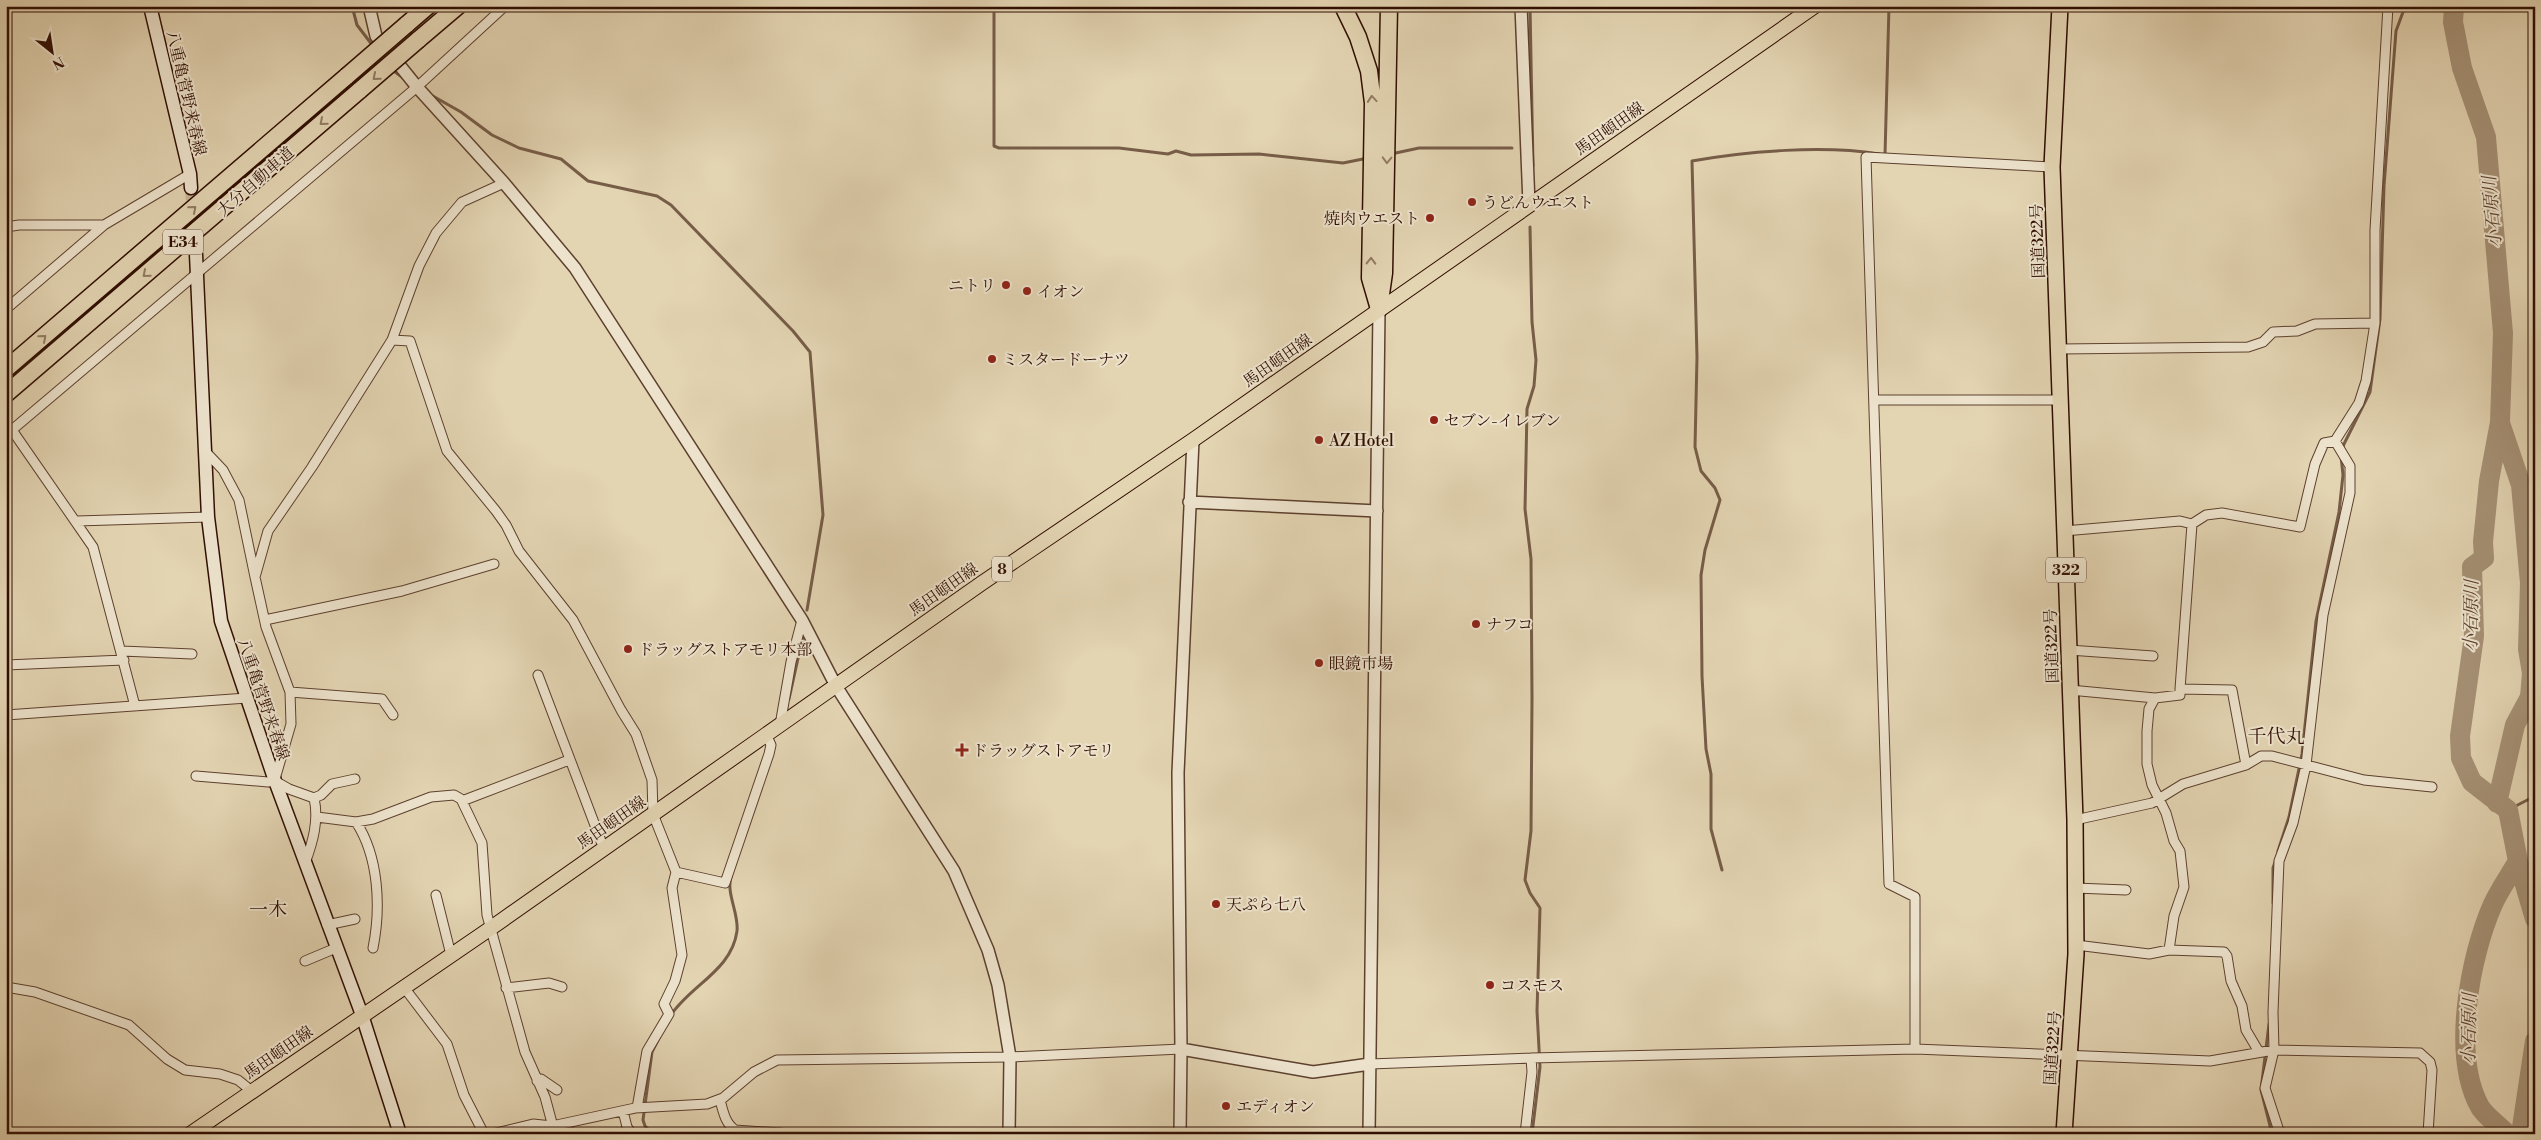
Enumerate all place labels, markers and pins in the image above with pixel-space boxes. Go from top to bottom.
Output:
place label: うどんウエスト [1482,193,1594,213]
marker: うどんウエスト [1466,196,1478,208]
place label: 焼肉ウエスト [1324,209,1420,229]
marker: 焼肉ウエスト [1424,212,1436,224]
place label: ニトリ [948,276,996,296]
marker: ニトリ [1000,279,1012,291]
place label: イオン [1037,282,1085,302]
marker: イオン [1021,285,1033,297]
place label: ミスタードーナツ [1002,350,1130,370]
marker: ミスタードーナツ [986,353,998,365]
place label: セブン-イレブン [1444,411,1561,431]
marker: セブン-イレブン [1428,414,1440,426]
place label: AZ Hotel [1328,431,1394,451]
marker: AZ Hotel [1313,434,1325,446]
place label: ナフコ [1486,615,1533,635]
marker: ナフコ [1470,618,1482,630]
place label: ドラッグストアモリ本部 [638,640,812,660]
marker: ドラッグストアモリ本部 [622,643,634,655]
place label: 眼鏡市場 [1329,654,1393,674]
marker: 眼鏡市場 [1313,657,1325,669]
place label: ドラッグストアモリ [972,741,1114,761]
marker: ドラッグストアモリ [956,744,968,756]
place label: 天ぷら七八 [1226,895,1306,915]
marker: 天ぷら七八 [1210,898,1222,910]
place label: コスモス [1500,976,1564,996]
marker: コスモス [1484,979,1496,991]
place label: エディオン [1236,1097,1315,1117]
marker: エディオン [1220,1100,1232,1112]

